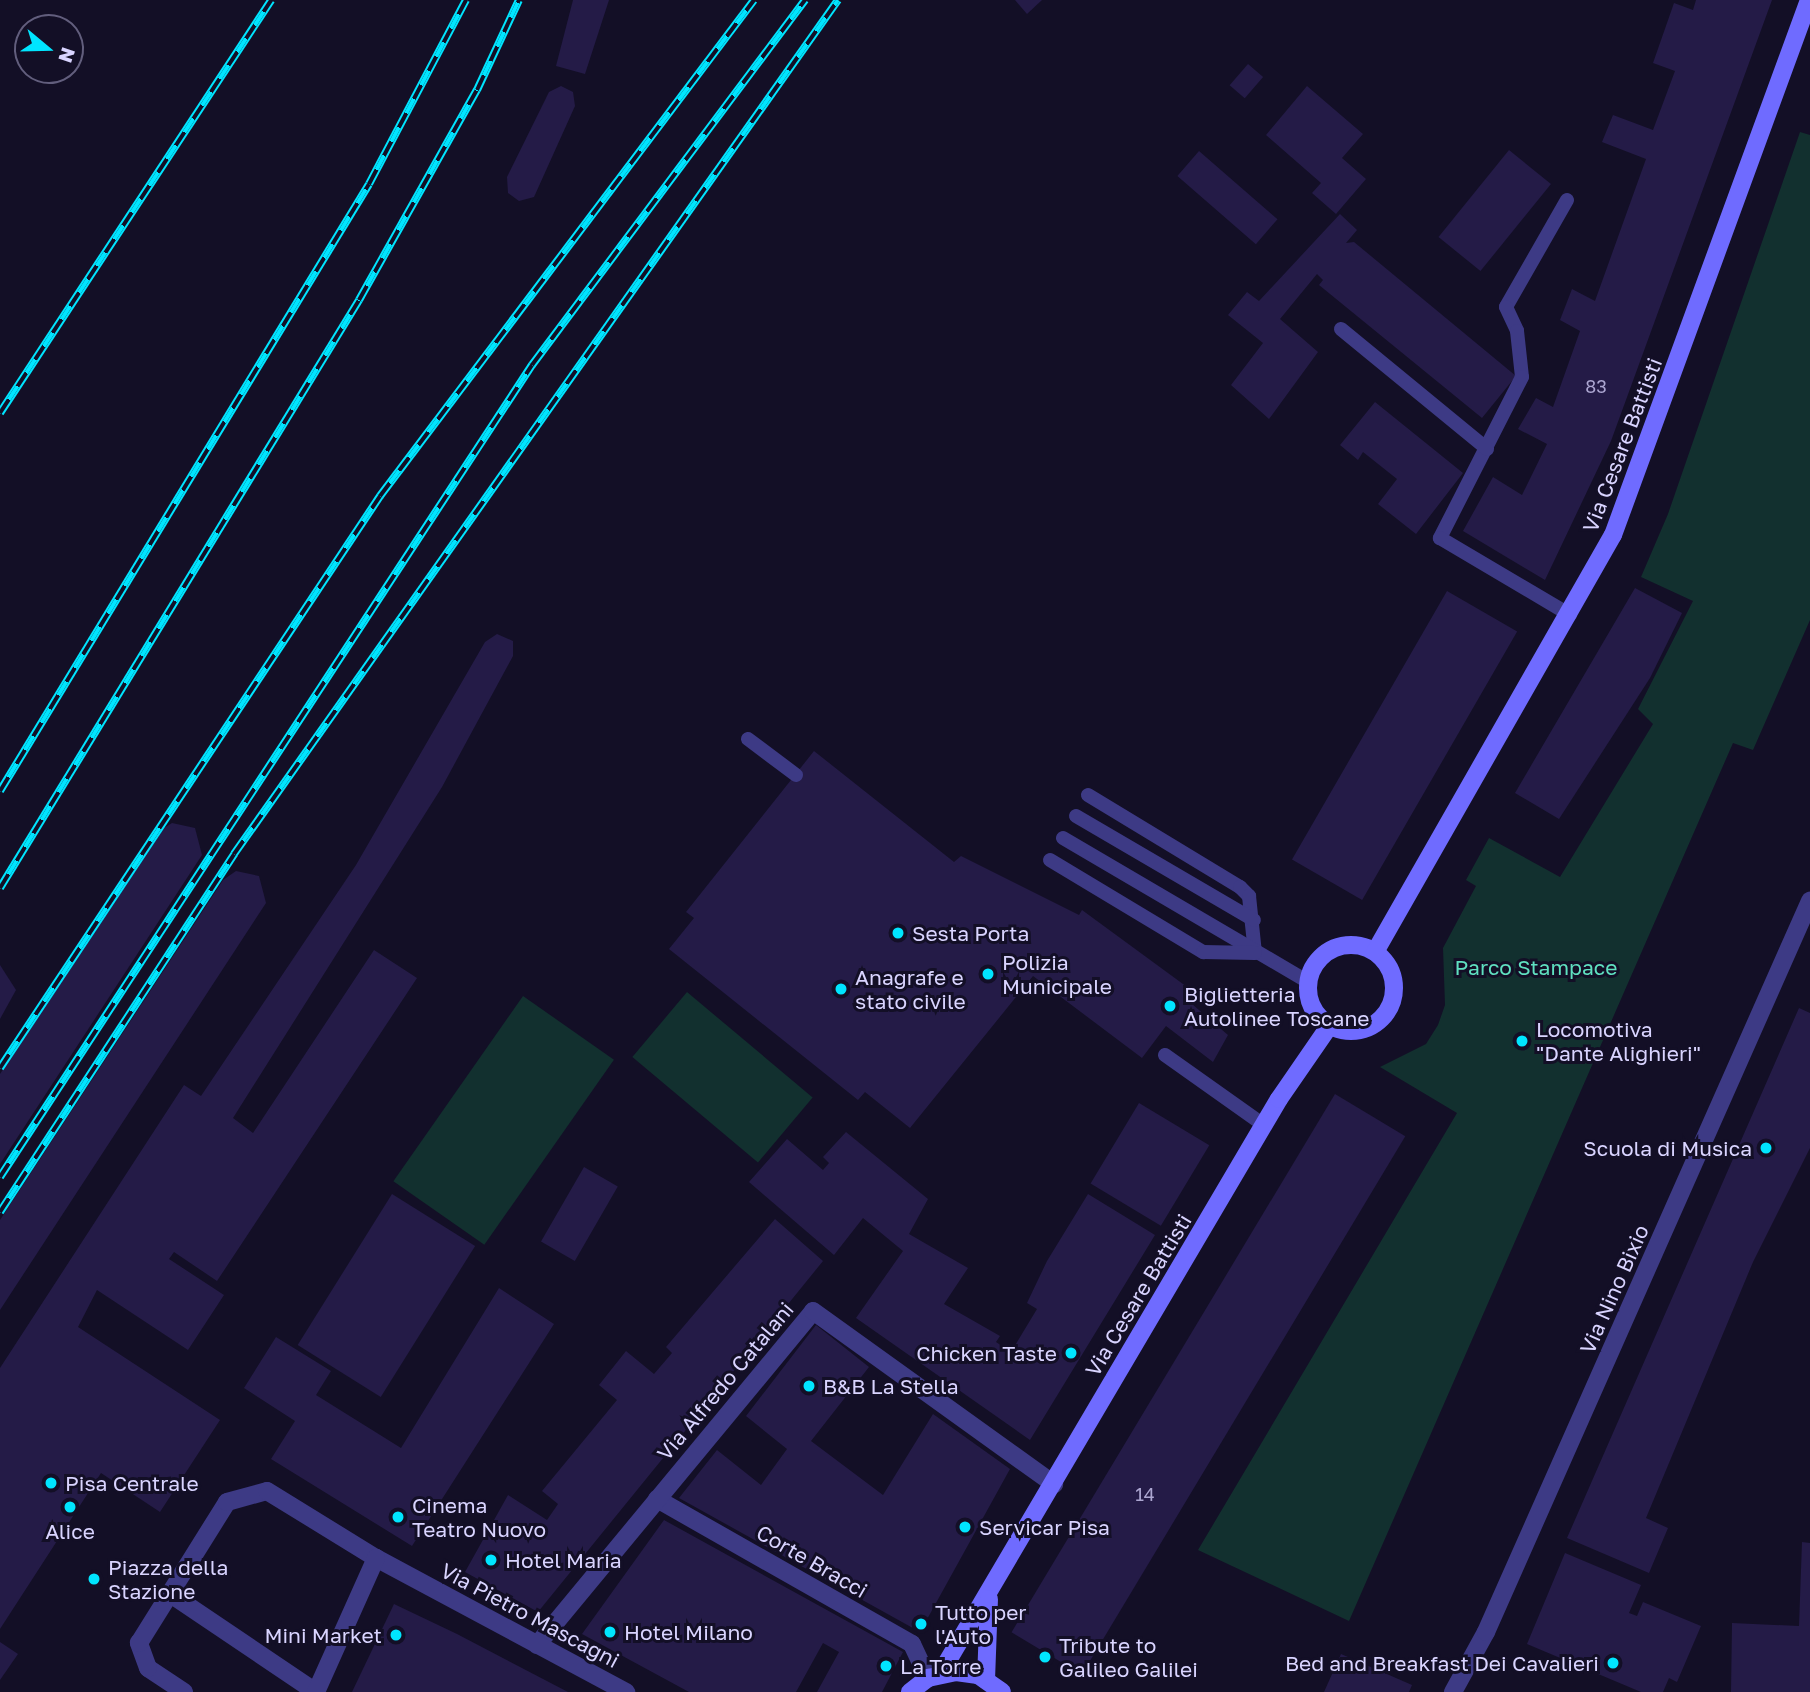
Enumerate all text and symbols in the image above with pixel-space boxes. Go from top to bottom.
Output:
north arrow [14,14,84,84]
text: N [54,45,81,66]
street label: Via Cesare Battisti [1577,354,1667,536]
house number: 83 [1585,375,1607,397]
place label: Sesta Porta [912,920,1029,946]
marker: Sesta Porta [890,925,906,941]
place label: Polizia Municipale [1002,949,1112,999]
park label: Parco Stampace [1455,954,1617,980]
place label: Anagrafe e stato civile [855,964,966,1014]
marker: Polizia Municipale [980,966,996,982]
marker: Anagrafe e stato civile [833,981,849,997]
place label: Biglietteria Autolinee Toscane [1184,981,1369,1031]
marker: Biglietteria Autolinee Toscane [1162,998,1178,1014]
place label: Locomotiva "Dante Alighieri" [1536,1016,1701,1066]
marker: Locomotiva "Dante Alighieri" [1514,1033,1530,1049]
place label: Scuola di Musica [1583,1135,1752,1161]
marker: Scuola di Musica [1758,1140,1774,1156]
street label: Via Cesare Battisti [1080,1209,1196,1381]
street label: Via Nino Bixio [1574,1221,1654,1357]
street label: Via Alfredo Catalani [651,1297,799,1465]
place label: Chicken Taste [916,1340,1057,1366]
marker: Chicken Taste [1063,1345,1079,1361]
place label: B&B La Stella [823,1373,959,1399]
marker: B&B La Stella [801,1378,817,1394]
place label: Pisa Centrale [65,1470,199,1496]
marker: Pisa Centrale [43,1475,59,1491]
house number: 14 [1135,1483,1155,1505]
place label: Cinema Teatro Nuovo [412,1492,546,1542]
marker: Alice [62,1499,78,1515]
marker: Cinema Teatro Nuovo [390,1509,406,1525]
place label: Servicar Pisa [979,1514,1110,1540]
place label: Alice [45,1518,95,1544]
street label: Corte Bracci [752,1519,872,1603]
marker: Servicar Pisa [957,1519,973,1535]
place label: Hotel Maria [505,1547,622,1573]
marker: Hotel Maria [483,1552,499,1568]
place label: Piazza della Stazione [108,1554,228,1604]
street label: Via Pietro Mascagni [436,1557,624,1673]
marker: Piazza della Stazione [86,1571,102,1587]
place label: Tutto per l'Auto [935,1599,1027,1649]
marker: Tutto per l'Auto [913,1616,929,1632]
place label: Hotel Milano [624,1619,753,1645]
place label: Mini Market [264,1622,382,1648]
marker: Hotel Milano [602,1624,618,1640]
marker: Mini Market [388,1627,404,1643]
place label: Tribute to Galileo Galilei [1059,1632,1198,1682]
marker: Tribute to Galileo Galilei [1037,1649,1053,1665]
place label: Bed and Breakfast Dei Cavalieri [1285,1650,1599,1676]
place label: La Torre [900,1653,981,1679]
marker: Bed and Breakfast Dei Cavalieri [1605,1655,1621,1671]
marker: La Torre [878,1658,894,1674]

